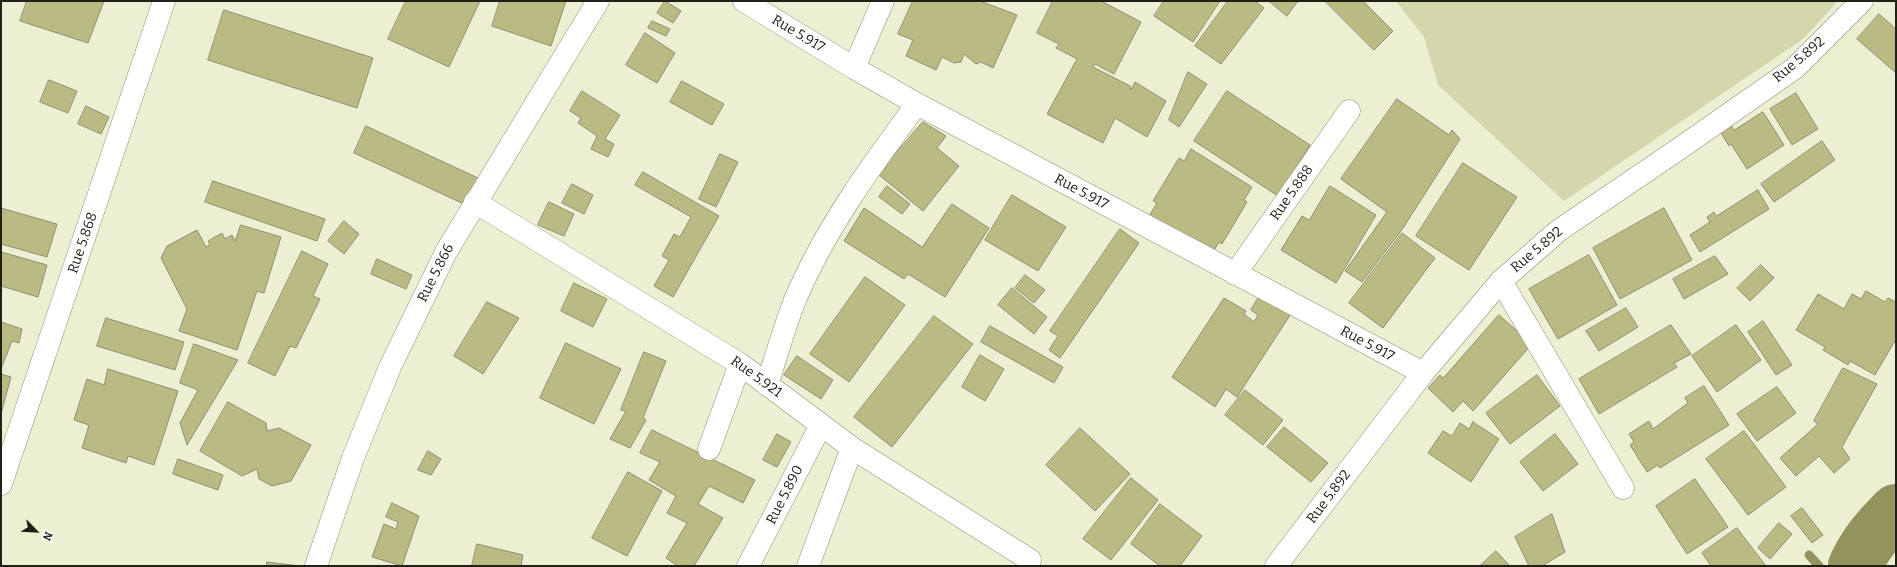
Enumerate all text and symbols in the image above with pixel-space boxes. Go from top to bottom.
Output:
street label: Rue 5.917 [768,12,828,56]
street label: Rue 5.892 [1770,33,1828,87]
street label: Rue 5.888 [1267,162,1317,224]
street label: Rue 5.917 [1051,171,1111,213]
street label: Rue 5.868 [65,210,101,276]
street label: Rue 5.892 [1508,223,1566,277]
street label: Rue 5.866 [414,241,458,305]
street label: Rue 5.917 [1337,323,1397,365]
street label: Rue 5.921 [727,353,785,401]
street label: Rue 5.890 [763,463,807,527]
street label: Rue 5.892 [1303,467,1355,527]
north arrow [16,511,56,551]
text: N [40,530,55,543]

